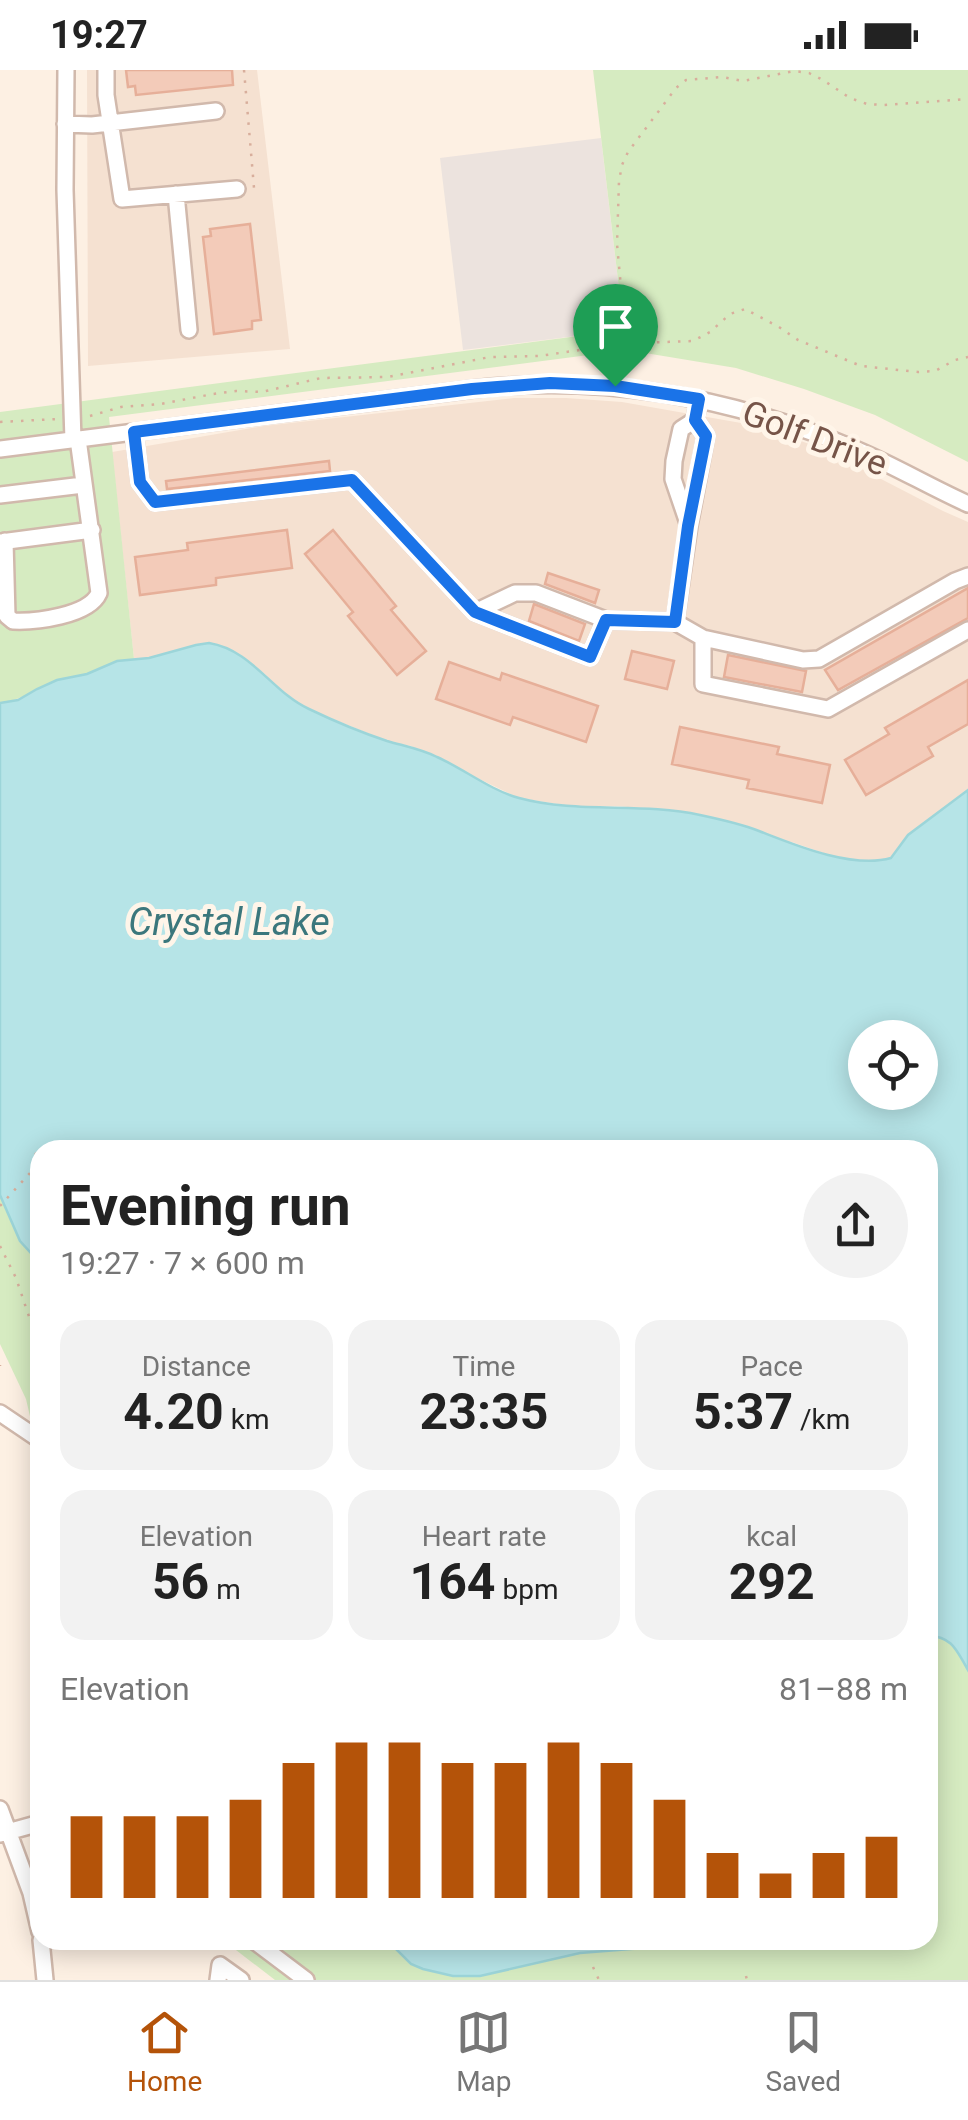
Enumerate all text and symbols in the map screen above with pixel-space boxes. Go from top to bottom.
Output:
text: 19:27 [50,13,148,57]
pin [573,284,658,387]
icon: arrive [588,299,643,354]
street label: Golf Drive [737,392,893,485]
water label: Crystal Lake [128,900,330,944]
map controls [848,1020,938,1110]
button: locate [848,1020,938,1110]
button: share [803,1173,908,1278]
text: Evening run [60,1174,351,1238]
text: 19:27 · 7 × 600 m [60,1244,305,1282]
text: Distance [142,1350,251,1383]
text: Time [453,1350,515,1383]
text: Pace [741,1350,803,1383]
text: 4.20 [123,1383,224,1441]
text: 23:35 [420,1383,548,1441]
text: 5:37 [693,1383,793,1441]
text: km [224,1403,269,1436]
text: /km [793,1403,850,1436]
text: Elevation [140,1520,253,1553]
text: Heart rate [422,1520,546,1553]
text: kcal [746,1520,797,1553]
text: 56 [152,1553,209,1611]
text: 164 [409,1553,496,1611]
text: 292 [729,1553,815,1611]
text: m [209,1573,241,1606]
text: bpm [496,1573,559,1606]
text: Elevation [60,1670,190,1708]
text: 81–88 m [779,1670,908,1708]
tab: Home [127,2005,202,2098]
tab: Map [456,2005,512,2098]
tab: Saved [765,2005,841,2098]

